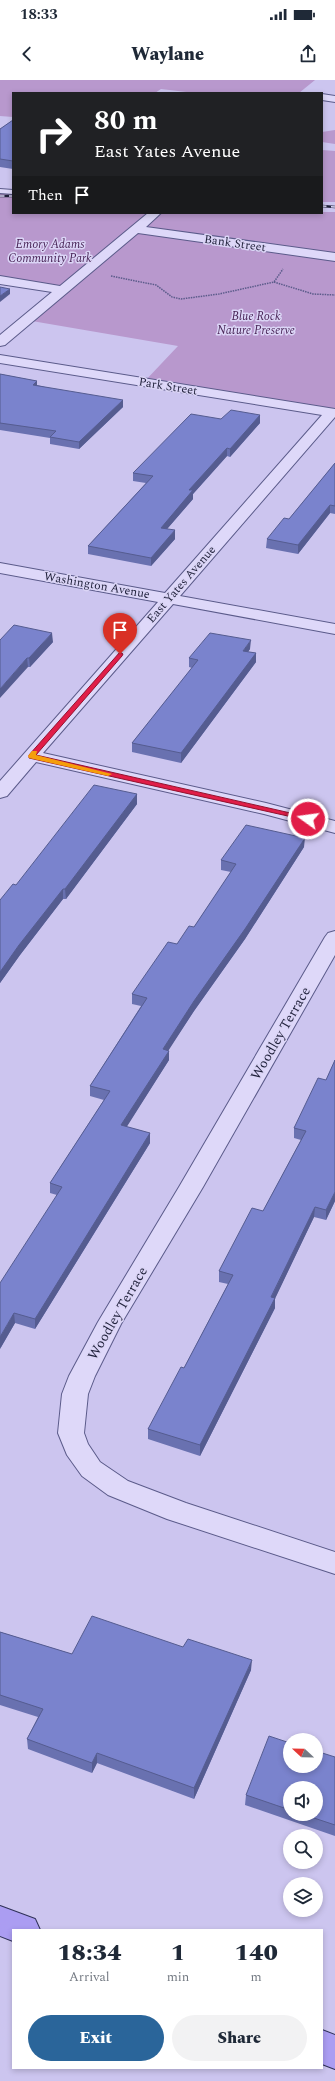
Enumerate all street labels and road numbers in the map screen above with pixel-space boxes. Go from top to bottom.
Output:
street label: Bank Street [203,230,267,257]
street label: Park Street [137,372,199,401]
street label: East Yates Avenue [142,541,221,627]
street label: Washington Avenue [43,567,151,604]
street label: Woodley Terrace [245,982,316,1084]
street label: Woodley Terrace [82,1262,153,1364]

